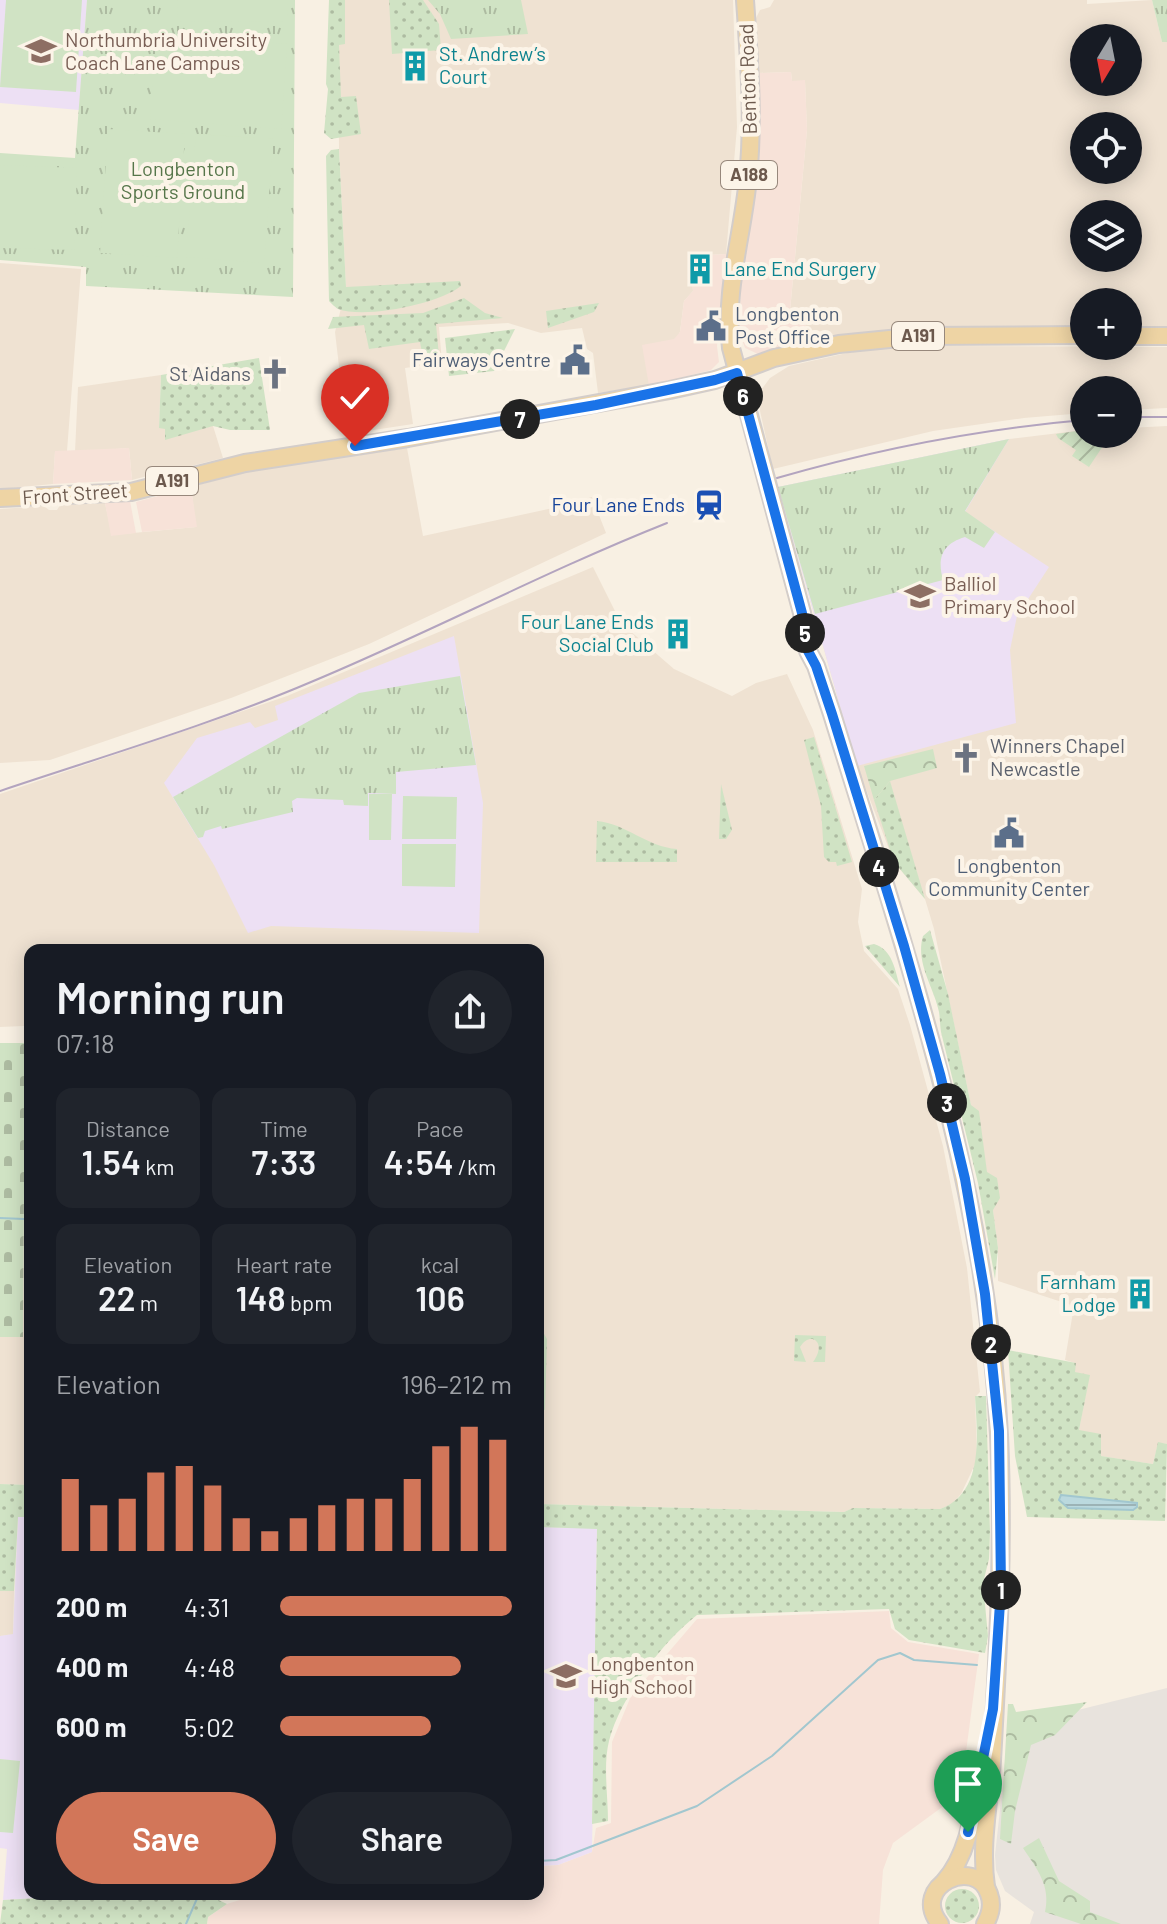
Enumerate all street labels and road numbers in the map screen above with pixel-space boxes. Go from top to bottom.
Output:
street label: Benton Road [733,23,761,135]
road number: A188 [721,161,777,189]
road number: A191 [892,322,944,350]
road number: A191 [146,467,198,495]
street label: Front Street [21,477,129,509]

